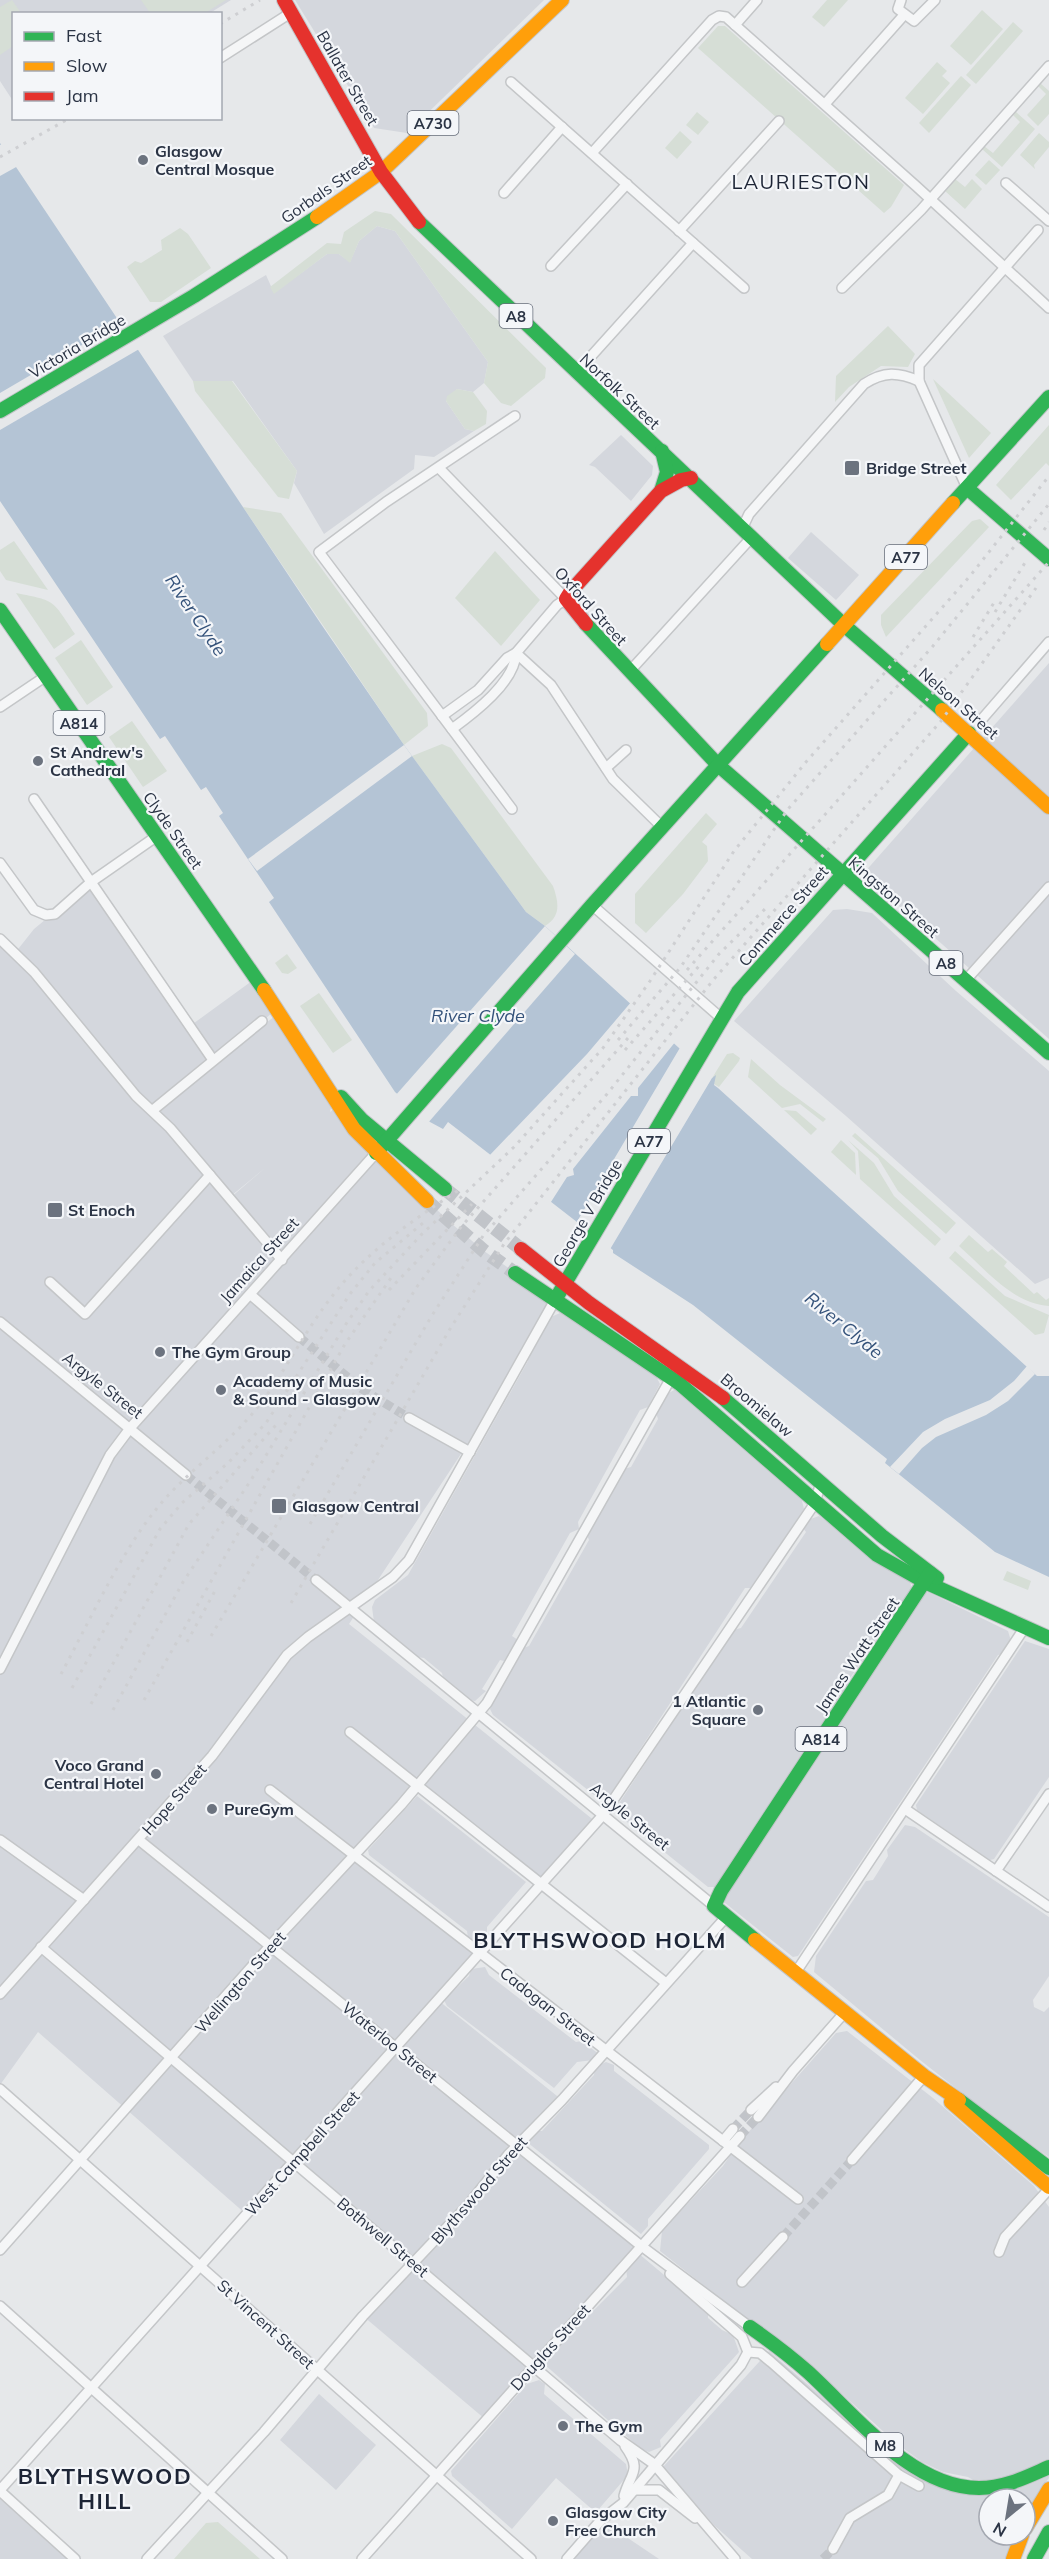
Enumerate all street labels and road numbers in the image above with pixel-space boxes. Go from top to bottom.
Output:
street label: Ballater Street [313,27,383,129]
road number: A730 [408,111,458,135]
street label: Gorbals Street [277,150,375,228]
road number: A8 [500,304,532,328]
street label: Victoria Bridge [25,309,129,383]
street label: Norfolk Street [576,349,664,433]
road number: A77 [885,545,927,569]
street label: Oxford Street [550,563,632,650]
street label: Nelson Street [915,663,1003,743]
road number: A814 [54,711,104,735]
street label: Clyde Street [139,787,207,873]
street label: Kingston Street [845,852,944,942]
street label: Commerce Street [734,861,832,970]
road number: A8 [930,951,962,975]
road number: A77 [628,1129,670,1153]
street label: George V Bridge [548,1155,626,1271]
street label: Jamaica Street [215,1213,303,1307]
street label: Argyle Street [59,1347,148,1423]
street label: Broomielaw [717,1369,797,1441]
street label: James Watt Street [811,1593,903,1717]
road number: A814 [796,1727,846,1751]
street label: Hope Street [138,1759,211,1839]
street label: Argyle Street [586,1778,674,1854]
street label: Wellington Street [190,1927,290,2037]
street label: Cadogan Street [496,1962,600,2050]
street label: Waterloo Street [338,1997,442,2087]
street label: West Campbell Street [241,2086,364,2220]
street label: Blythswood Street [427,2132,531,2248]
street label: Bothwell Street [333,2193,433,2281]
street label: St Vincent Street [213,2275,319,2373]
street label: Douglas Street [506,2299,594,2394]
road number: M8 [867,2433,903,2457]

